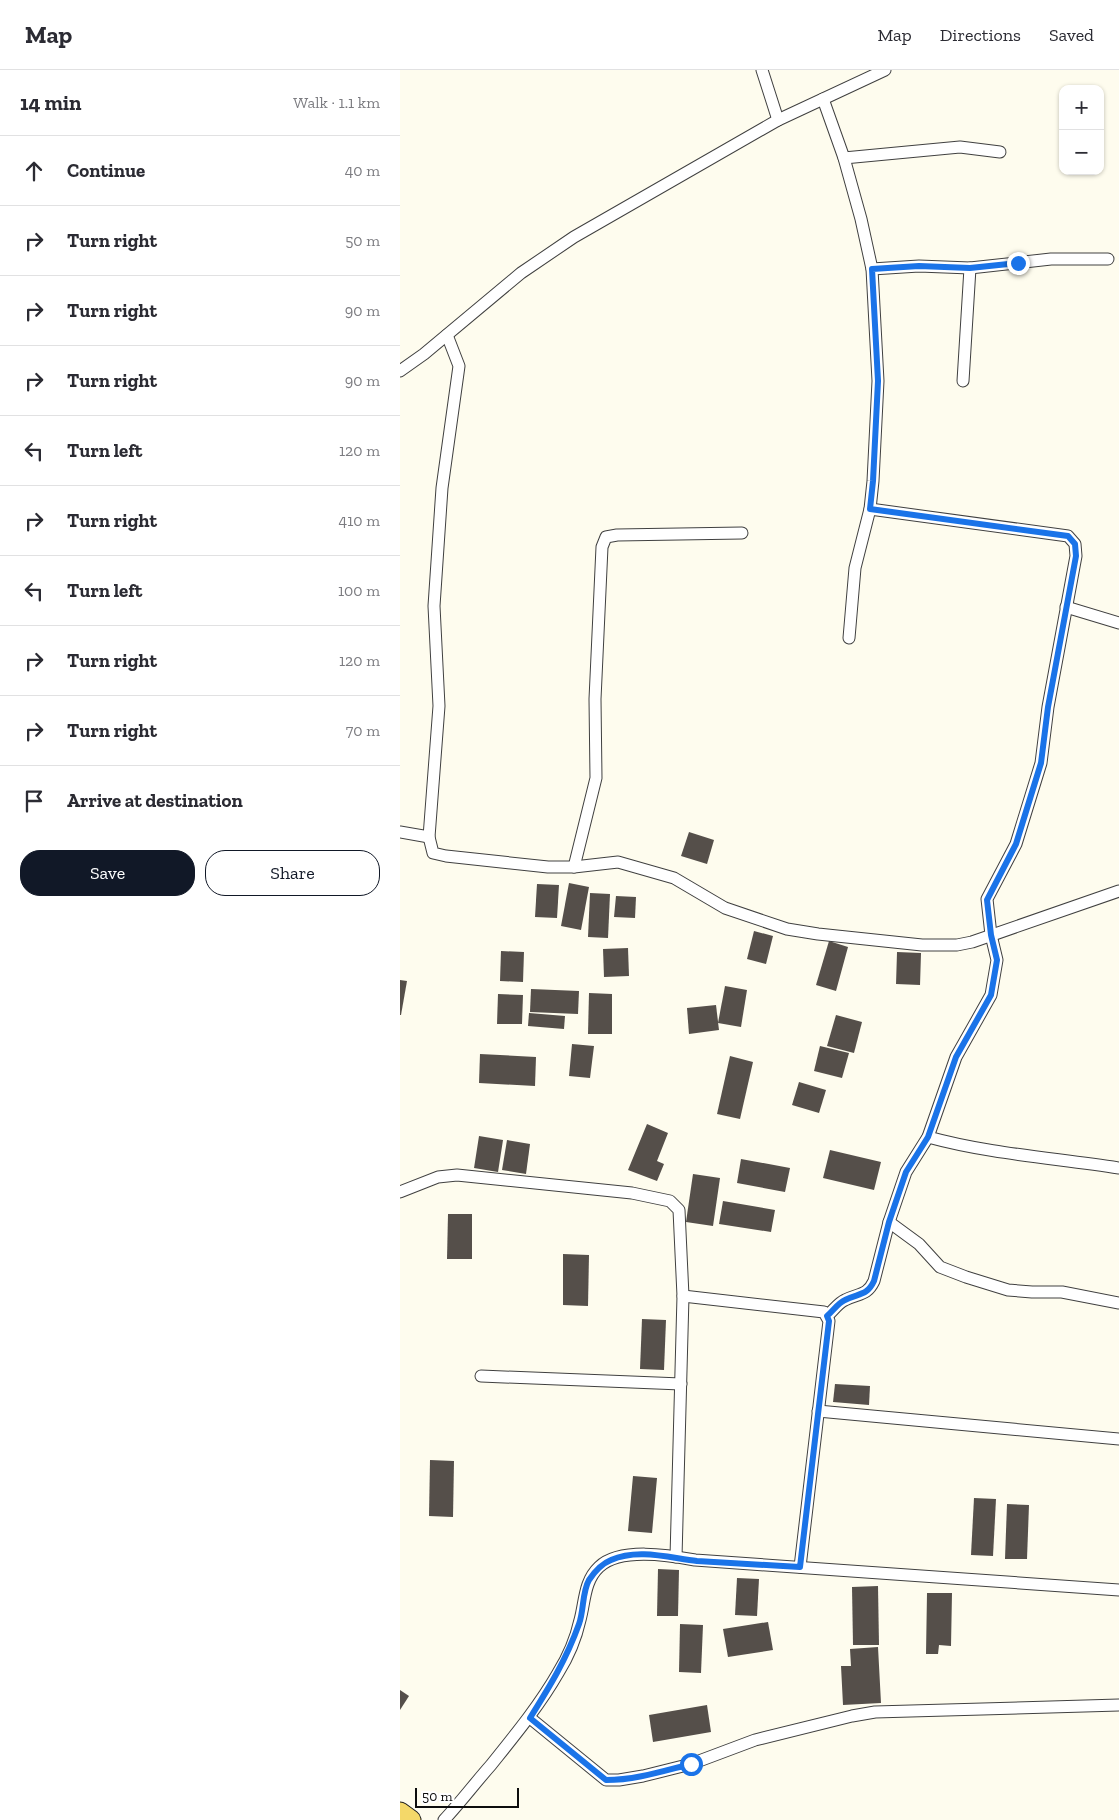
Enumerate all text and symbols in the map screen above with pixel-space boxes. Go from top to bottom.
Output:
text: Map [25,20,72,49]
text: Map [877,24,912,46]
text: Directions [940,24,1021,46]
text: Saved [1049,24,1094,46]
map controls [1059,85,1104,175]
button: + [1059,85,1104,130]
text: 14 min [20,90,82,115]
text: Walk · 1.1 km [293,93,380,112]
button: − [1059,130,1104,175]
icon: ahead [20,157,48,185]
text: Continue [67,159,145,182]
text: 40 m [345,161,380,180]
icon: right [20,227,48,255]
text: Turn right [67,229,157,252]
text: 50 m [345,231,380,250]
route end [1007,252,1030,275]
icon: right [20,297,48,325]
text: Turn right [67,299,157,322]
text: 90 m [345,301,380,320]
icon: right [20,367,48,395]
text: Turn right [67,369,157,392]
text: 90 m [345,371,380,390]
icon: left [20,437,48,465]
text: Turn left [67,439,142,462]
text: 120 m [339,441,380,460]
icon: right [20,507,48,535]
text: Turn right [67,509,157,532]
text: 410 m [339,511,380,530]
icon: left [20,577,48,605]
text: Turn left [67,579,142,602]
text: 100 m [338,581,380,600]
icon: right [20,647,48,675]
text: Turn right [67,649,157,672]
text: 120 m [339,651,380,670]
icon: right [20,717,48,745]
text: Turn right [67,719,157,742]
text: 70 m [346,721,380,740]
icon: arrive [20,787,48,815]
text: Arrive at destination [67,789,243,812]
button: Save [20,850,195,896]
button: Share [205,850,380,896]
route start [680,1753,703,1776]
scale bar [415,1785,519,1808]
text: 50 m [422,1788,453,1805]

